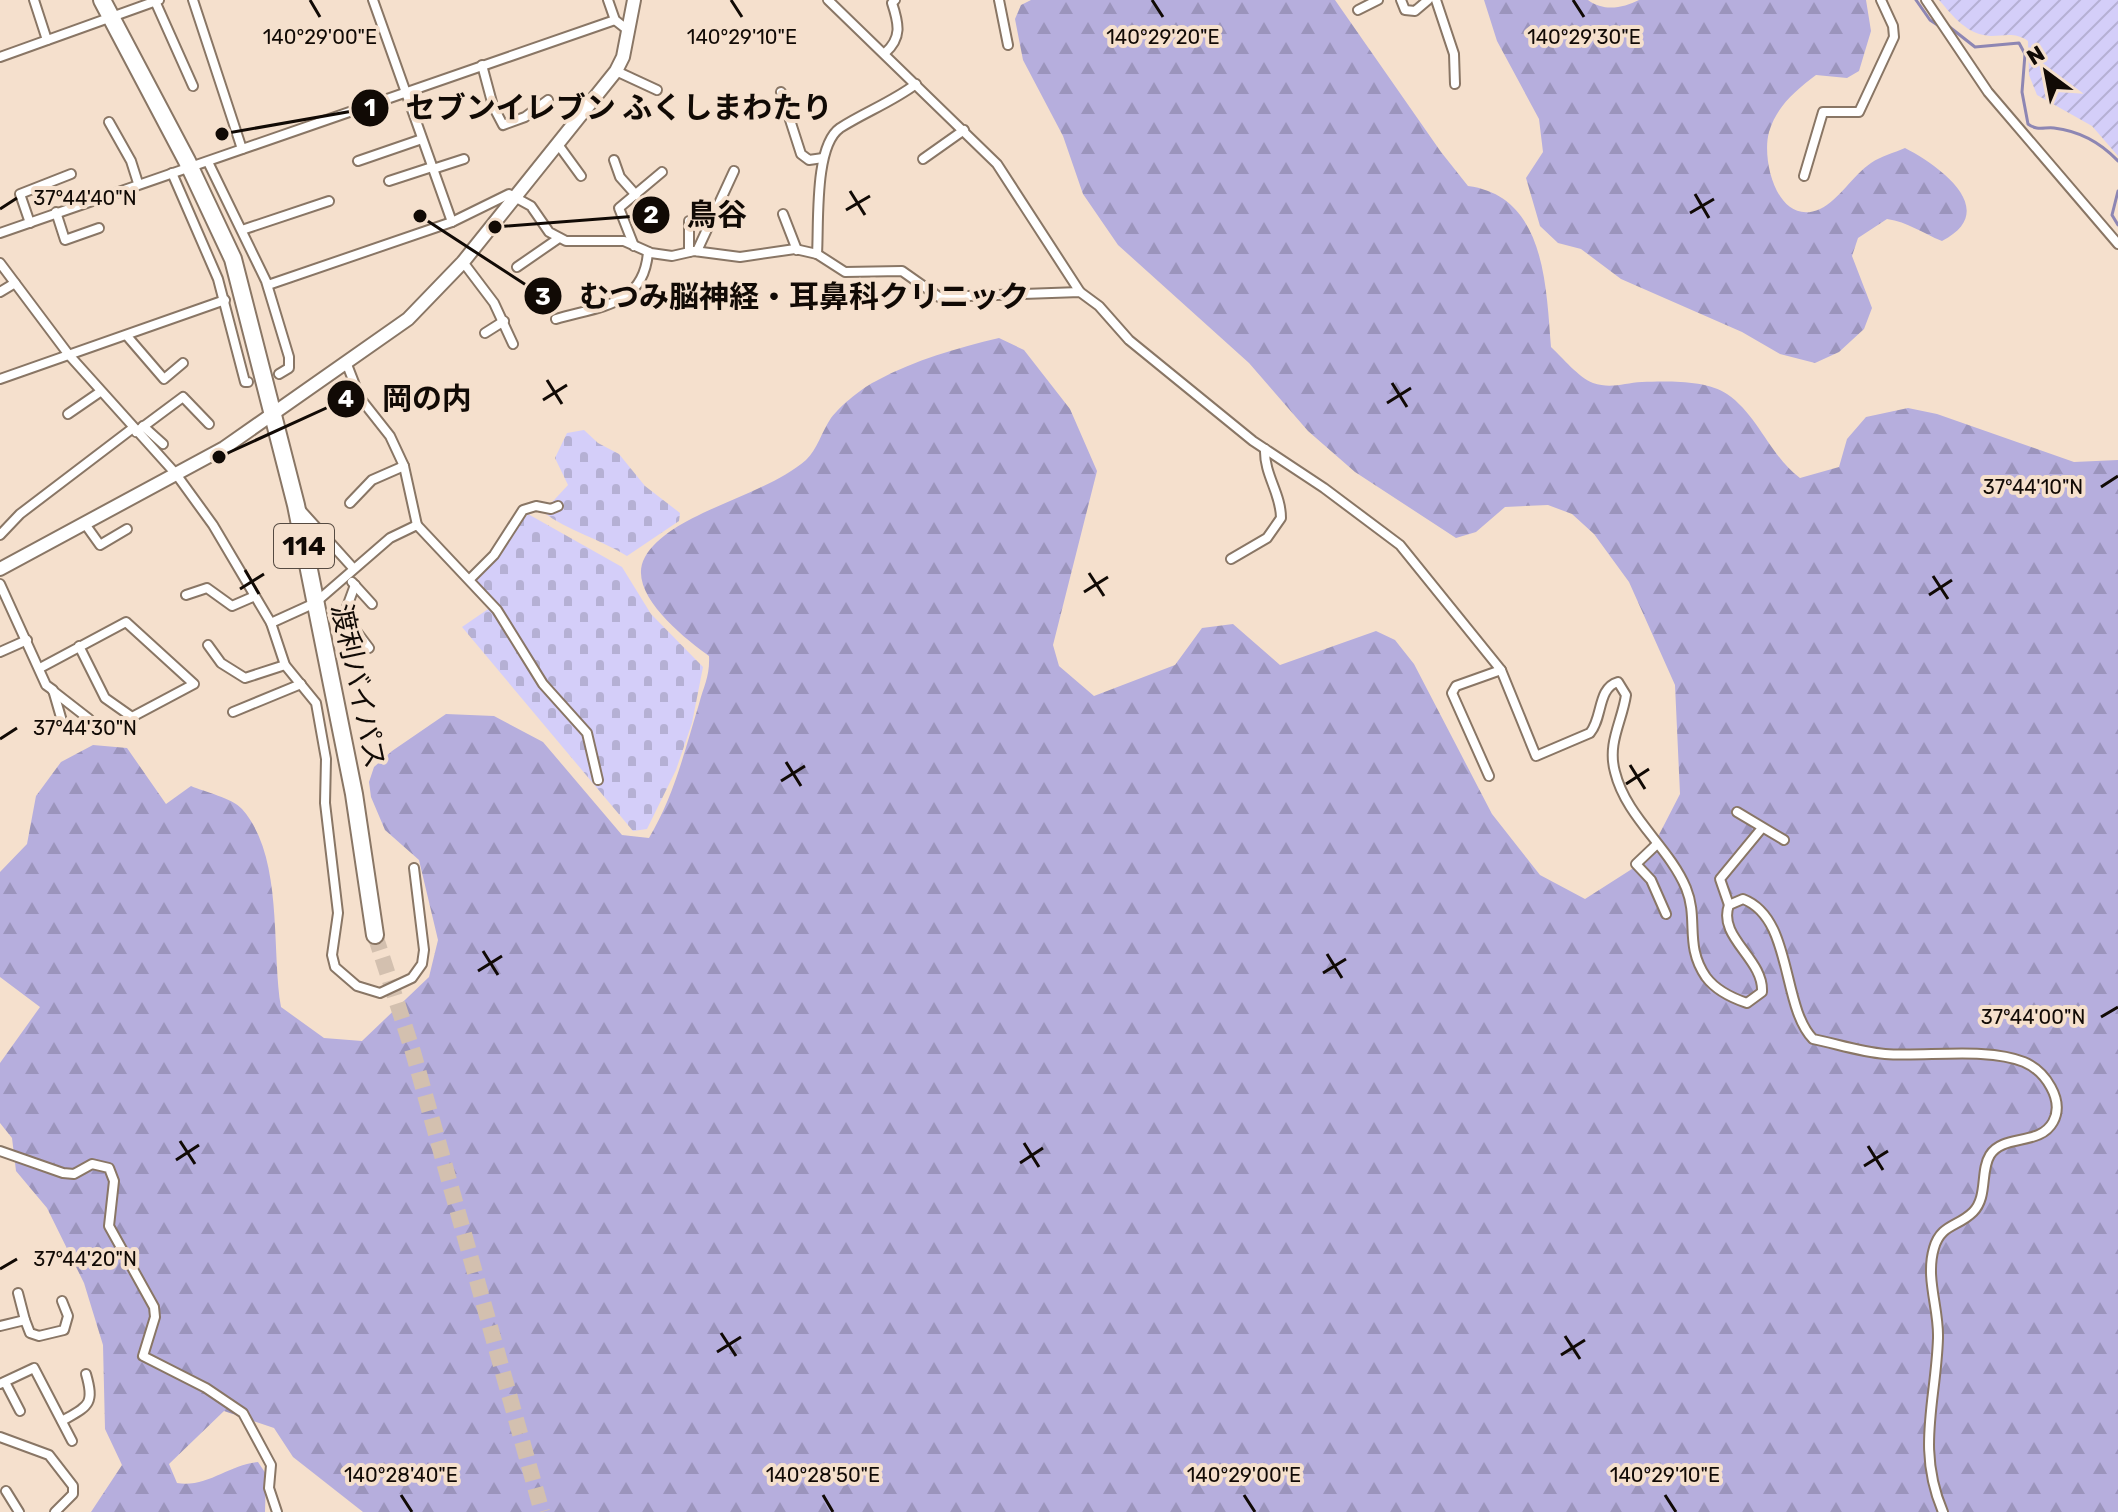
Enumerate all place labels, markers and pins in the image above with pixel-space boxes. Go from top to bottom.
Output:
callout: セブンイレブン ふくしまわたり [350,81,849,135]
callout: 鳥谷 [631,188,763,242]
callout: むつみ脳神経・耳鼻科クリニック [523,269,1045,323]
callout: 岡の内 [326,372,488,426]

